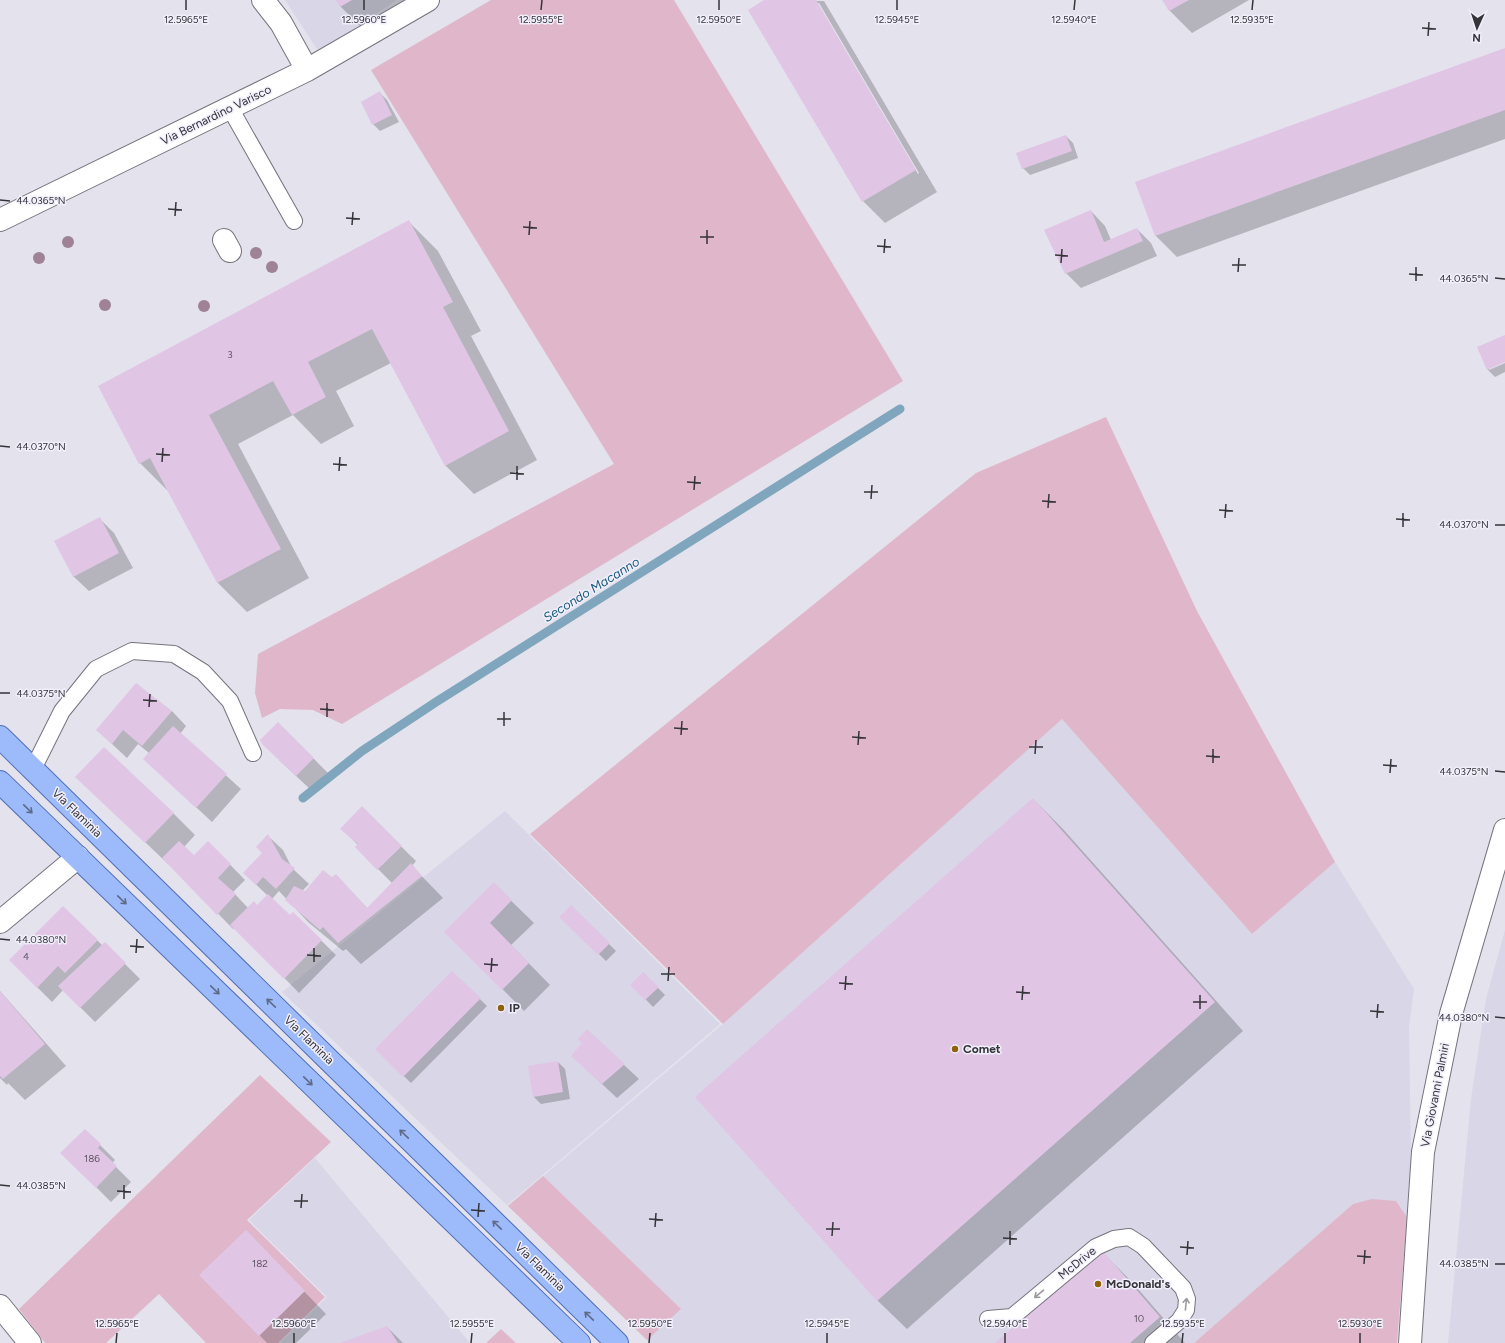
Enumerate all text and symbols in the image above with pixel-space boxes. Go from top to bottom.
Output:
north arrow [1457,8,1497,48]
text: 12.5965°E [164,13,208,26]
text: 12.5960°E [342,13,387,26]
text: 12.5955°E [519,13,563,26]
text: 12.5950°E [697,13,742,26]
text: 12.5945°E [875,13,919,26]
text: 12.5940°E [1051,13,1097,26]
text: 12.5935°E [1230,13,1274,26]
text: N [1472,31,1481,44]
street label: Via Bernardino Varisco [158,82,274,148]
text: 44.0365°N [16,194,66,207]
text: 44.0365°N [1439,272,1489,285]
house number: 3 [227,348,233,361]
text: 44.0370°N [16,440,66,453]
text: 44.0370°N [1439,518,1489,531]
water label: Secondo Macanno [540,553,643,625]
text: 44.0375°N [17,687,65,700]
text: 44.0375°N [1440,765,1488,778]
street label: Via Flaminia [49,786,105,840]
one-way arrow [23,804,33,814]
one-way arrow [117,895,127,904]
text: 44.0380°N [16,933,66,946]
house number: 4 [23,950,29,963]
one-way arrow [210,985,220,995]
one-way arrow [266,999,276,1008]
place label: IP [509,1001,520,1015]
marker: IP [496,1003,506,1013]
text: 44.0380°N [1439,1011,1489,1024]
street label: Via Flaminia [281,1013,337,1067]
place label: Comet [963,1042,1001,1056]
street label: Via Giovanni Palmiri [1418,1042,1452,1148]
marker: Comet [950,1044,960,1054]
one-way arrow [303,1076,313,1085]
one-way arrow [399,1129,409,1138]
house number: 186 [84,1152,100,1165]
text: 44.0385°N [16,1179,66,1192]
one-way arrow [492,1220,502,1229]
street label: Via Flaminia [512,1240,568,1294]
street label: McDrive [1055,1243,1099,1282]
house number: 182 [252,1257,268,1270]
text: 44.0385°N [1439,1257,1489,1270]
place label: McDonald's [1106,1277,1170,1291]
marker: McDonald's [1093,1279,1103,1289]
one-way arrow [1034,1290,1045,1299]
one-way arrow [1182,1298,1189,1311]
one-way arrow [584,1311,594,1321]
house number: 10 [1134,1312,1144,1325]
text: 12.5965°E [95,1317,139,1330]
text: 12.5960°E [272,1317,317,1330]
text: 12.5955°E [450,1317,494,1330]
text: 12.5950°E [628,1317,673,1330]
text: 12.5945°E [805,1317,849,1330]
text: 12.5940°E [982,1317,1028,1330]
text: 12.5935°E [1161,1317,1205,1330]
text: 12.5930°E [1338,1317,1382,1330]

